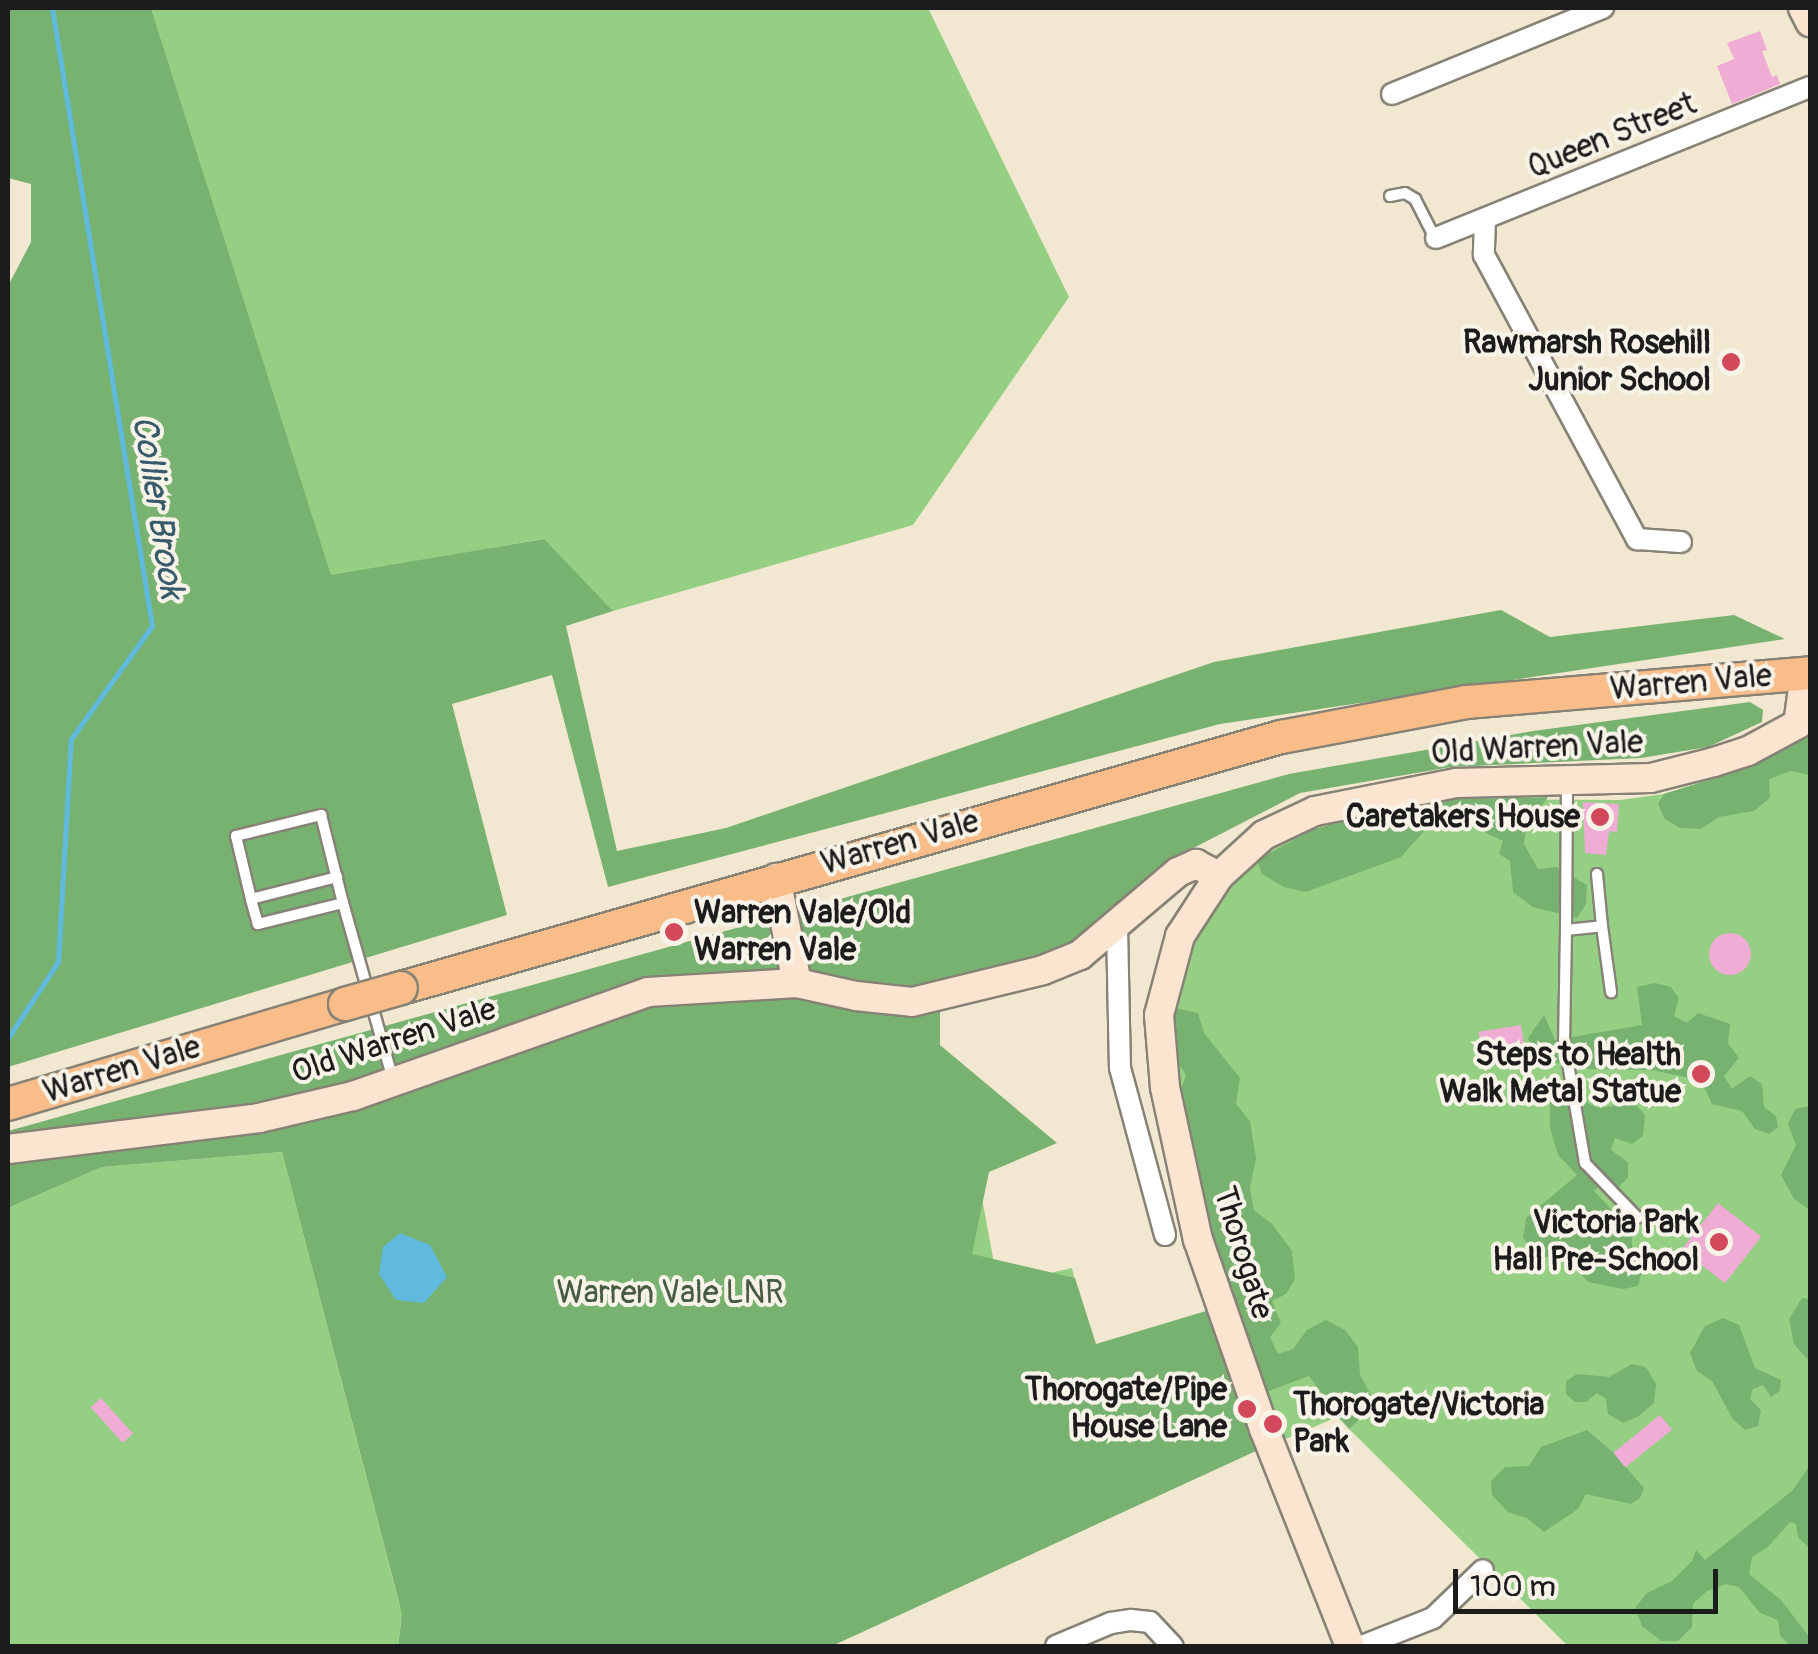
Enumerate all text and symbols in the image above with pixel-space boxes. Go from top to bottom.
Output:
street label: Queen Street [1522,85,1702,187]
place label: Rawmarsh Rosehill Junior School [1463,325,1711,400]
marker: Rawmarsh Rosehill Junior School [1720,351,1742,373]
water label: Collier Brook [123,413,193,601]
street label: Warren Vale [1609,657,1773,709]
street label: Old Warren Vale [1430,723,1644,773]
place label: Caretakers House [1346,798,1580,836]
street label: Warren Vale [817,802,983,884]
marker: Caretakers House [1589,806,1611,828]
place label: Warren Vale/Old Warren Vale [694,895,911,970]
marker: Warren Vale/Old Warren Vale [663,921,685,943]
street label: Old Warren Vale [287,990,501,1092]
street label: Warren Vale [39,1028,205,1112]
place label: Steps to Health Walk Metal Statue [1439,1037,1681,1112]
marker: Steps to Health Walk Metal Statue [1690,1063,1712,1085]
street label: Thorogate [1205,1182,1281,1324]
place label: Victoria Park Hall Pre-School [1493,1205,1699,1280]
marker: Victoria Park Hall Pre-School [1708,1231,1730,1253]
park label: Warren Vale LNR [556,1274,784,1312]
place label: Thorogate/Pipe House Lane [1025,1372,1227,1447]
place label: Thorogate/Victoria Park [1293,1387,1544,1462]
marker: Thorogate/Pipe House Lane [1236,1398,1258,1420]
marker: Thorogate/Victoria Park [1262,1413,1284,1435]
scale bar [1458,1549,1723,1611]
text: 100 m [1470,1568,1556,1605]

